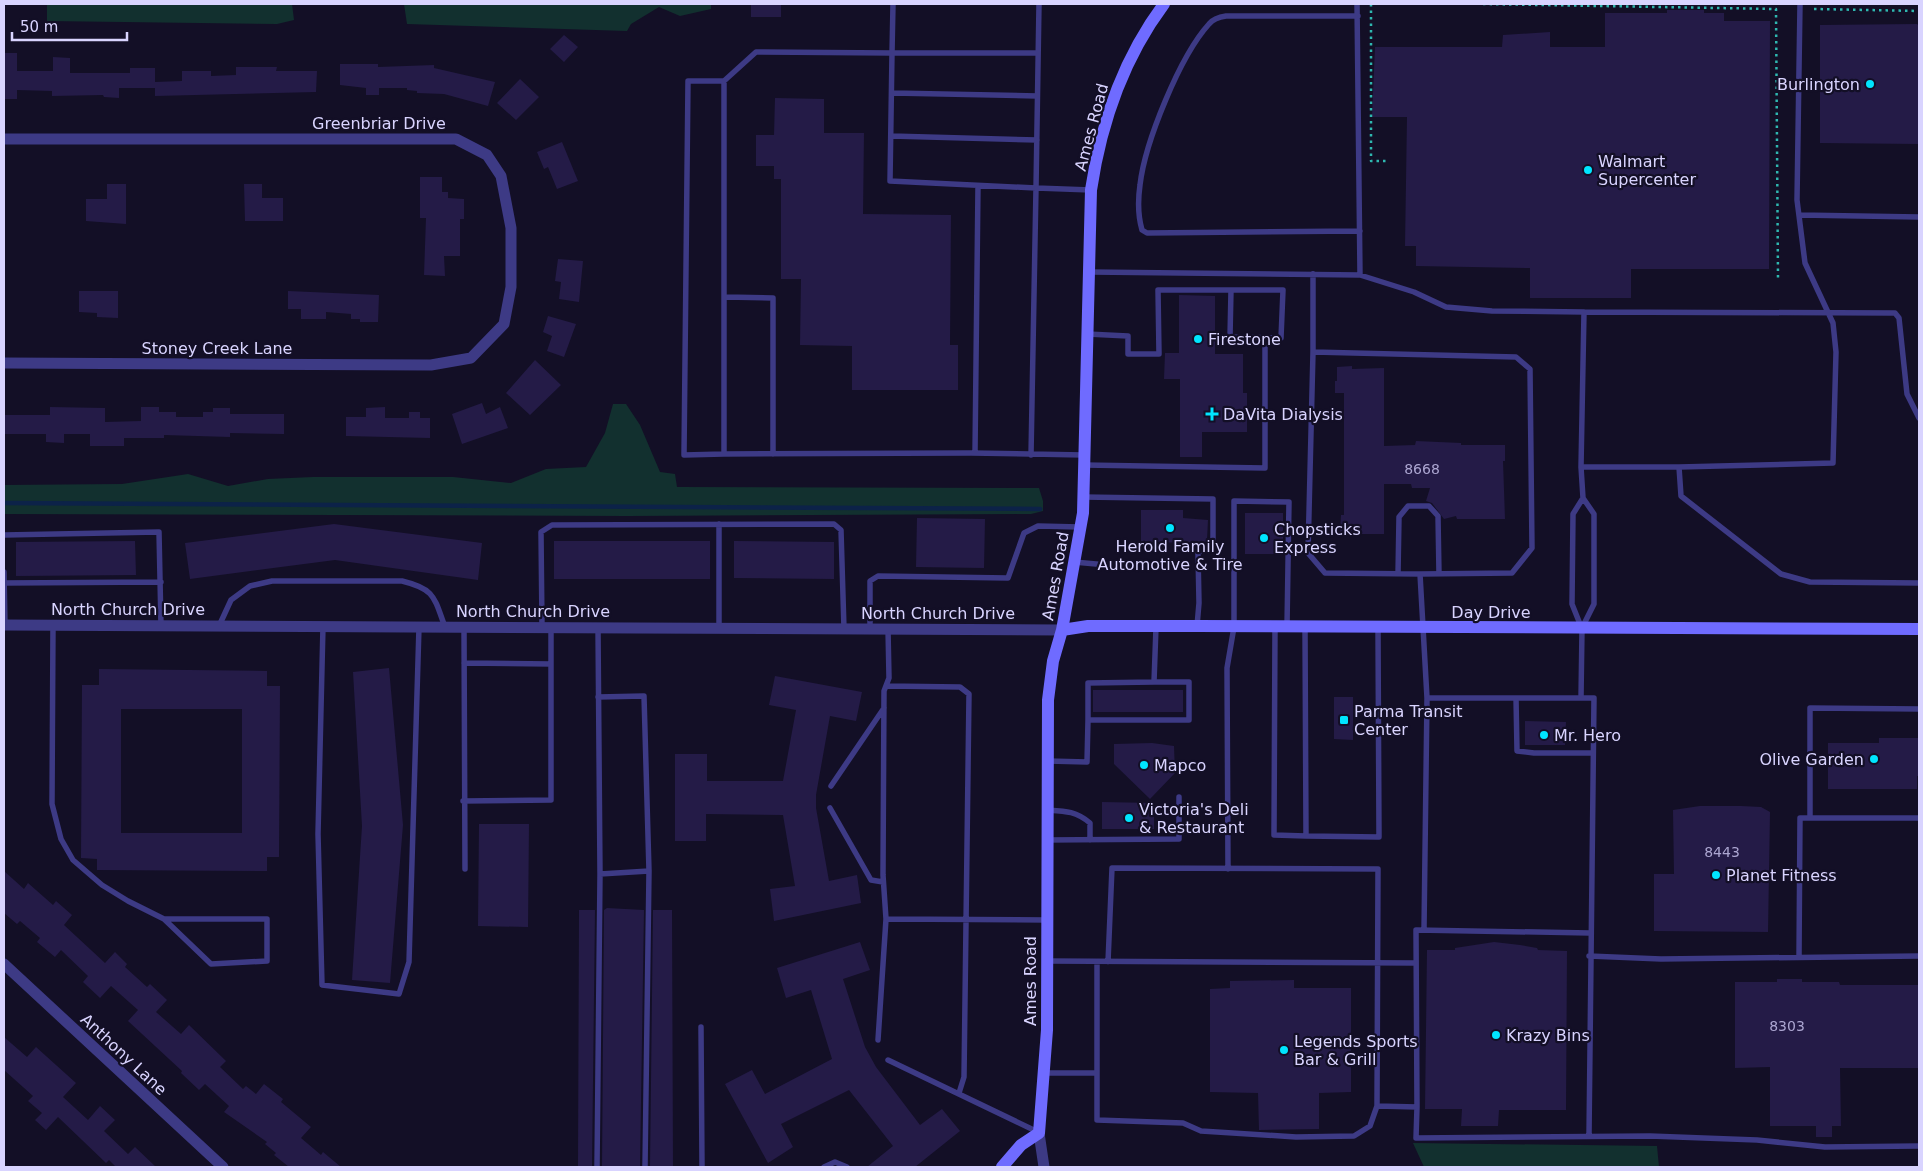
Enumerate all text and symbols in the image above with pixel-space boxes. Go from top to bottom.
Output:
scale bar [12,10,128,42]
text: 50 m [20,18,58,36]
place label: Burlington [1777,75,1860,94]
marker: Burlington [1864,78,1876,90]
street label: Ames Road [1071,81,1112,173]
street label: Greenbriar Drive [312,114,446,133]
place label: Walmart Supercenter [1598,152,1696,189]
marker: Walmart Supercenter [1582,164,1594,176]
place label: Firestone [1208,330,1281,349]
marker: Firestone [1192,333,1204,345]
street label: Stoney Creek Lane [142,339,292,358]
place label: DaVita Dialysis [1223,405,1343,424]
marker: DaVita Dialysis [1205,407,1219,421]
house number: 8668 [1404,461,1440,477]
place label: Chopsticks Express [1274,520,1361,557]
marker: Herold Family Automotive & Tire [1164,522,1176,534]
street label: Ames Road [1038,530,1073,622]
marker: Chopsticks Express [1258,532,1270,544]
place label: Herold Family Automotive & Tire [1098,537,1243,574]
street label: North Church Drive [51,600,205,619]
street label: North Church Drive [456,602,610,621]
street label: Day Drive [1451,603,1531,622]
street label: North Church Drive [861,604,1015,623]
place label: Parma Transit Center [1354,702,1463,739]
marker: Parma Transit Center [1338,714,1350,726]
place label: Mr. Hero [1554,726,1621,745]
marker: Mr. Hero [1538,729,1550,741]
place label: Olive Garden [1759,750,1864,769]
marker: Olive Garden [1868,753,1880,765]
place label: Mapco [1154,756,1206,775]
marker: Mapco [1138,759,1150,771]
place label: Victoria's Deli & Restaurant [1139,800,1249,837]
marker: Victoria's Deli & Restaurant [1123,812,1135,824]
house number: 8443 [1704,844,1740,860]
place label: Planet Fitness [1726,866,1837,885]
marker: Planet Fitness [1710,869,1722,881]
street label: Ames Road [1021,936,1040,1026]
street label: Anthony Lane [77,1010,171,1099]
house number: 8303 [1769,1018,1805,1034]
place label: Krazy Bins [1506,1026,1590,1045]
marker: Krazy Bins [1490,1029,1502,1041]
place label: Legends Sports Bar & Grill [1294,1032,1417,1069]
marker: Legends Sports Bar & Grill [1278,1044,1290,1056]

